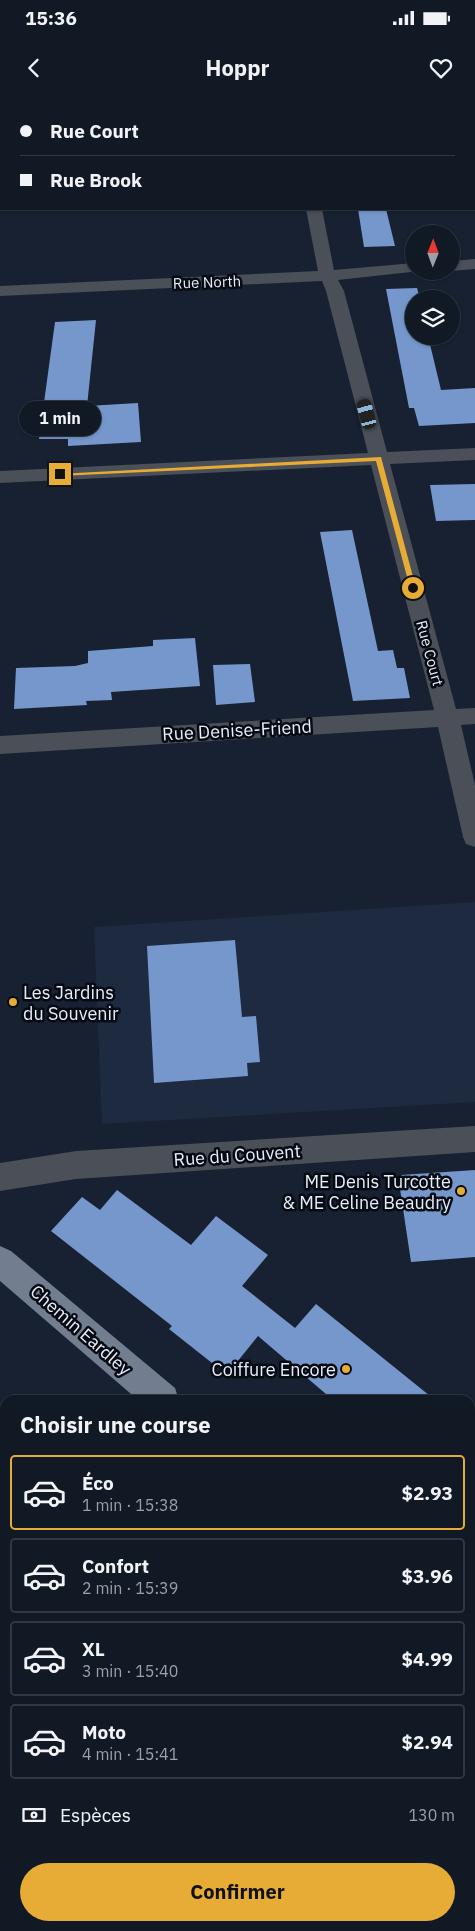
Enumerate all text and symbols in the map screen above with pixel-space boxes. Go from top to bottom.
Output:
text: 15:36 [25,6,77,30]
text: Hoppr [206,53,269,82]
icon: back [20,54,48,82]
icon: heart [427,54,455,82]
text: Rue Court [50,119,139,143]
text: Rue Brook [50,168,142,192]
north arrow [405,225,460,280]
map controls [405,225,460,345]
street label: Rue North [173,271,241,293]
button: layers [405,290,460,345]
car [355,398,378,430]
callout: 1 min [19,402,101,436]
text: 1 min [39,408,81,428]
route end [49,463,71,485]
route start [402,577,424,599]
street label: Rue Court [412,618,448,688]
street label: Rue Denise-Friend [162,715,312,745]
place label: Les Jardins du Souvenir [23,981,119,1025]
marker: Les Jardins du Souvenir [7,996,19,1008]
street label: Rue du Couvent [173,1139,301,1171]
place label: ME Denis Turcotte & ME Celine Beaudry [282,1170,451,1214]
marker: ME Denis Turcotte & ME Celine Beaudry [455,1185,467,1197]
street label: Chemin Eardley [26,1280,136,1380]
place label: Coiffure Encore [212,1358,336,1381]
marker: Coiffure Encore [340,1363,352,1375]
text: Choisir une course [20,1410,211,1439]
icon: car [22,1470,67,1515]
text: Éco [82,1471,114,1495]
text: $2.93 [401,1481,453,1505]
text: 1 min · 15:38 [82,1495,178,1515]
icon: car [22,1553,67,1598]
text: Confort [82,1554,149,1578]
text: $3.96 [401,1564,453,1588]
text: 2 min · 15:39 [82,1578,178,1598]
icon: car [22,1636,67,1681]
text: XL [82,1637,105,1661]
text: $4.99 [401,1647,453,1671]
text: 3 min · 15:40 [82,1661,178,1681]
icon: car [22,1719,67,1764]
text: Moto [82,1720,126,1744]
text: $2.94 [401,1730,453,1754]
text: 4 min · 15:41 [82,1744,178,1764]
icon: cash [20,1801,48,1829]
text: Espèces [60,1803,131,1827]
text: 130 m [408,1805,455,1825]
button: Confirmer [20,1863,455,1921]

